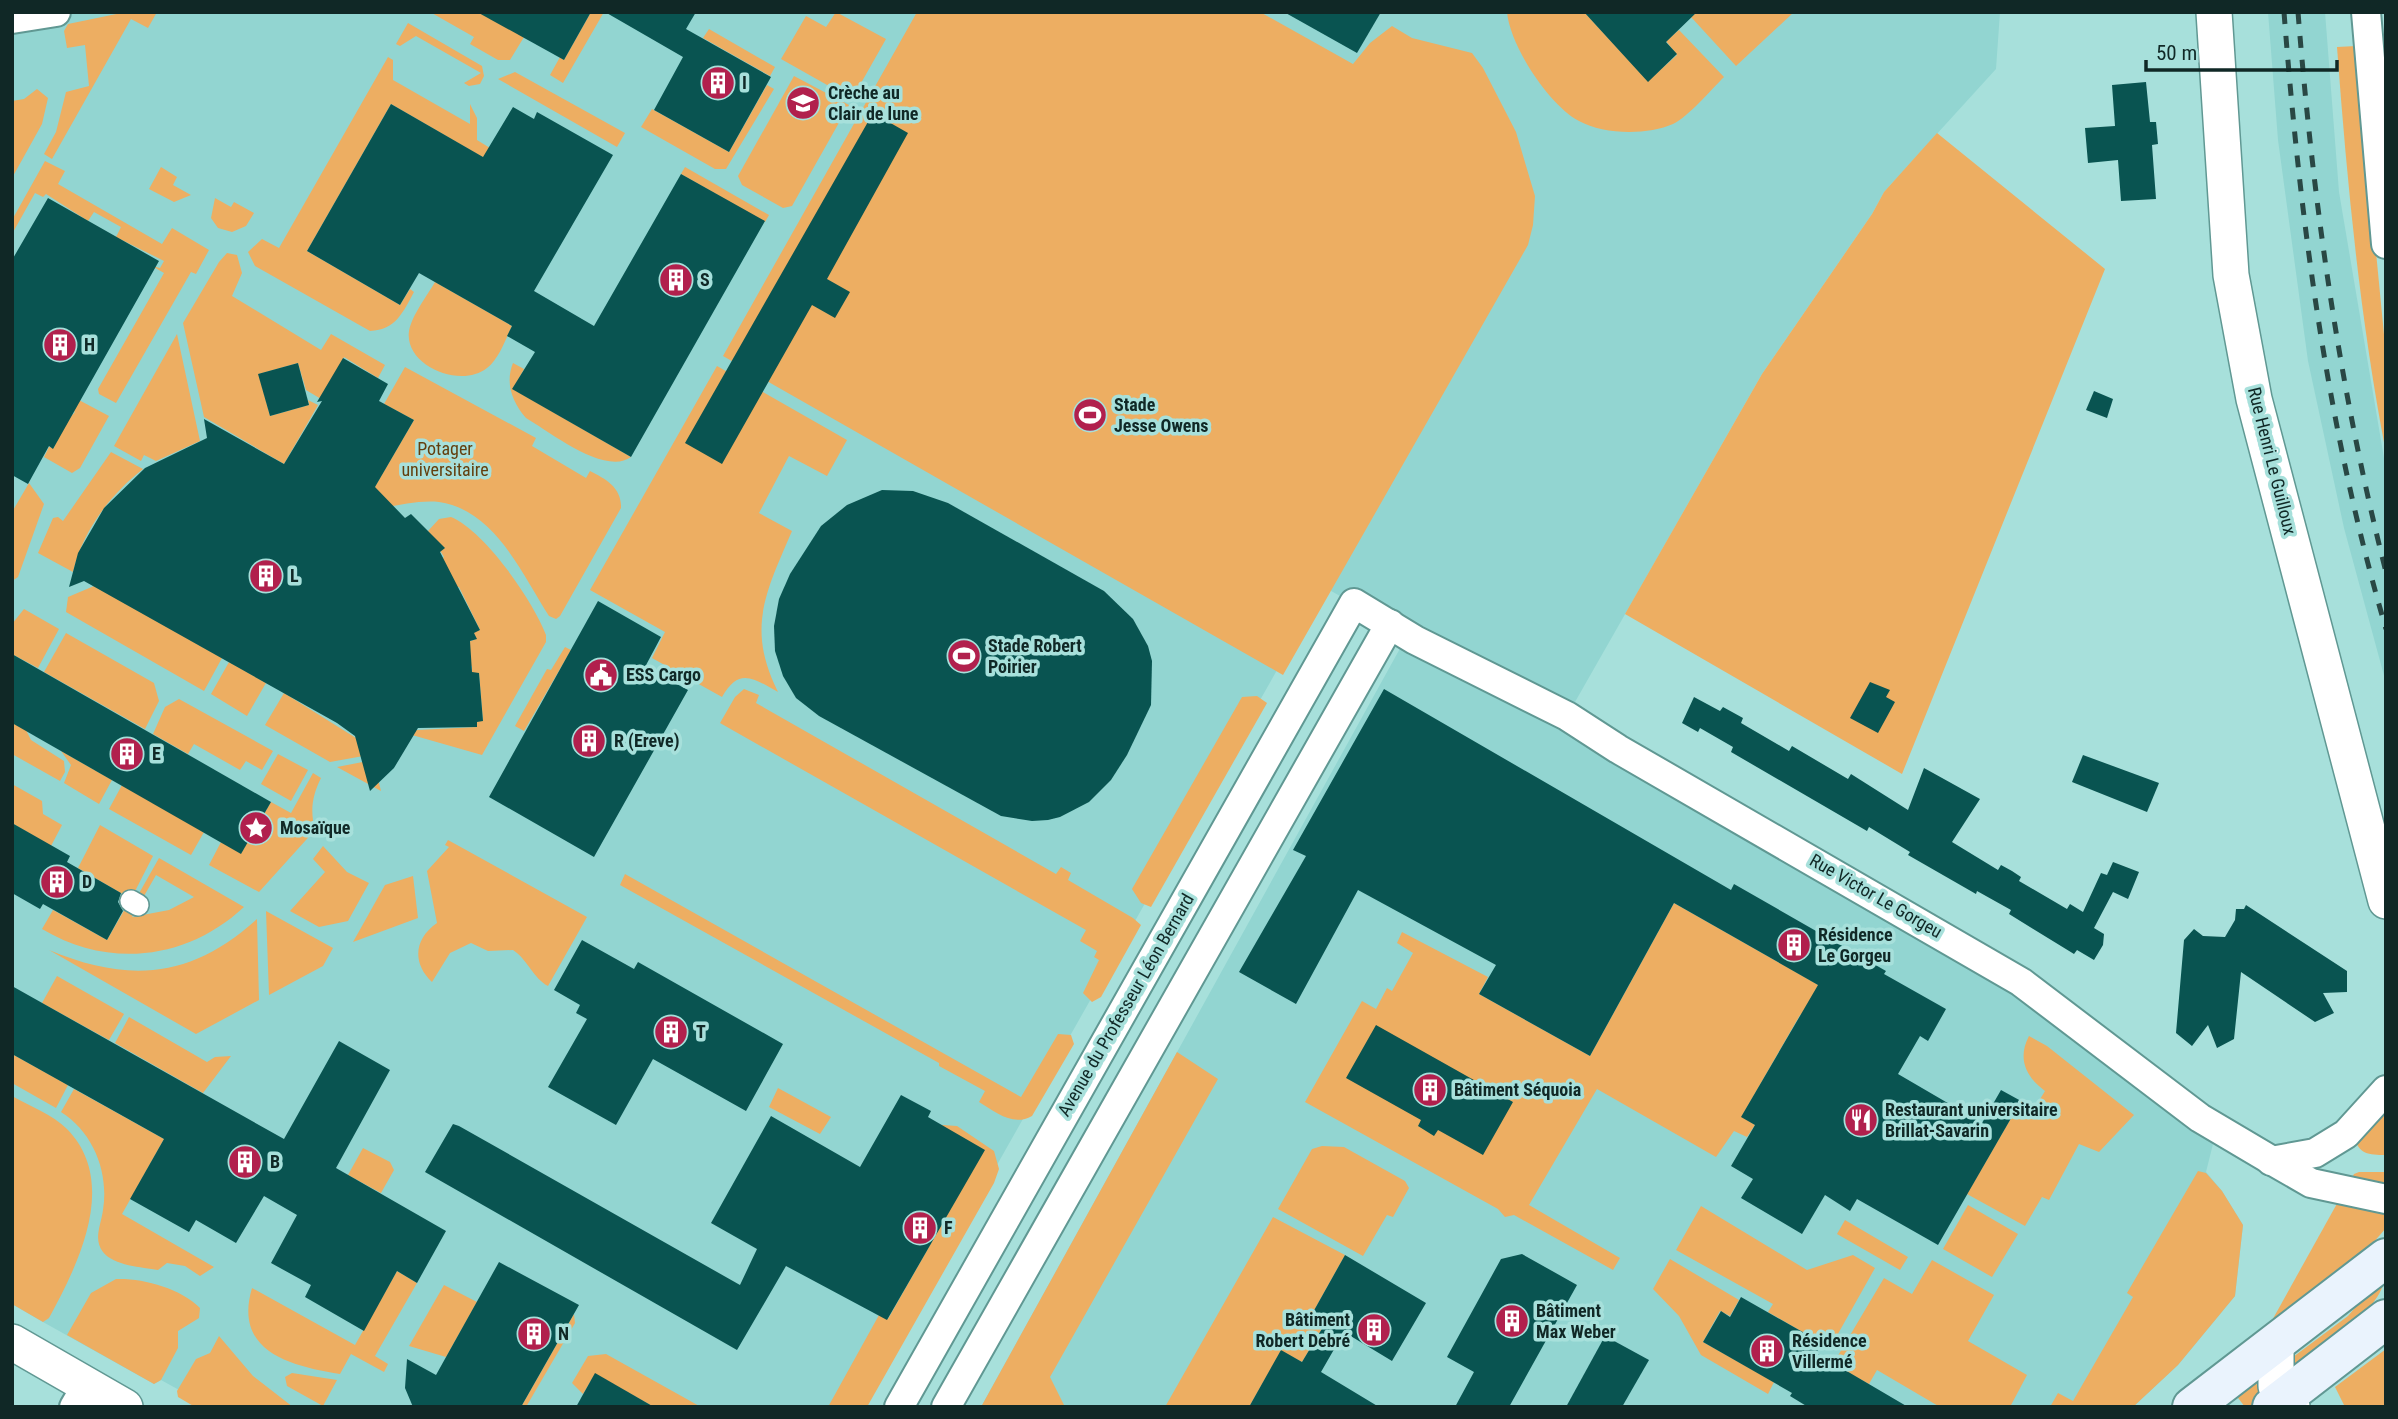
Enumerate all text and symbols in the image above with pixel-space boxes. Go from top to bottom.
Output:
scale bar [2146,28,2337,72]
text: 50 m [2156,41,2197,65]
building icon: I [699,64,737,102]
place label: I [742,72,747,93]
place label: Crèche au Clair de lune [828,82,919,124]
school or university icon: Crèche au Clair de lune [784,84,822,122]
building icon: S [657,261,695,299]
place label: S [700,269,710,290]
building icon: H [41,326,79,364]
place label: H [84,334,95,355]
street label: Rue Henri Le Guilloux [2244,385,2301,537]
place label: Stade Jesse Owens [1114,394,1208,436]
sports icon: Stade Jesse Owens [1071,396,1109,434]
park label: Potager universitaire [401,438,489,480]
building icon: L [247,557,285,595]
place label: L [290,565,299,586]
place label: Stade Robert Poirier [988,635,1082,677]
sports icon: Stade Robert Poirier [945,637,983,675]
public building icon: ESS Cargo [582,656,620,694]
place label: ESS Cargo [626,664,701,685]
building icon: R (Ereve) [570,722,608,760]
place label: R (Ereve) [614,730,679,752]
building icon: E [108,735,146,773]
place label: E [152,743,161,764]
place icon: Mosaïque [237,809,275,847]
place label: Mosaïque [280,817,351,838]
street label: Rue Victor Le Gorgeu [1806,849,1946,942]
building icon: D [38,863,76,901]
place label: D [82,871,92,892]
street label: Avenue du Professeur Léon Bernard [1053,890,1198,1120]
place label: Résidence Le Gorgeu [1818,924,1893,966]
building icon: Résidence Le Gorgeu [1775,926,1813,964]
building icon: T [652,1013,690,1051]
place label: T [696,1021,706,1042]
building icon: Bâtiment Séquoia [1411,1071,1449,1109]
place label: Bâtiment Séquoia [1454,1079,1581,1100]
place label: Restaurant universitaire Brillat-Savarin [1885,1099,2058,1141]
restaurant icon: Restaurant universitaire Brillat-Savarin [1842,1101,1880,1139]
building icon: B [226,1143,264,1181]
place label: B [270,1151,280,1172]
building icon: F [901,1209,939,1247]
place label: F [944,1217,953,1238]
place label: Bâtiment Max Weber [1536,1300,1616,1342]
building icon: Bâtiment Max Weber [1493,1302,1531,1340]
place label: Bâtiment Robert Debré [1255,1309,1350,1351]
building icon: Bâtiment Robert Debré [1355,1311,1393,1349]
building icon: N [515,1315,553,1353]
place label: N [558,1323,569,1344]
place label: Résidence Villermé [1792,1330,1867,1372]
building icon: Résidence Villermé [1748,1332,1786,1370]

